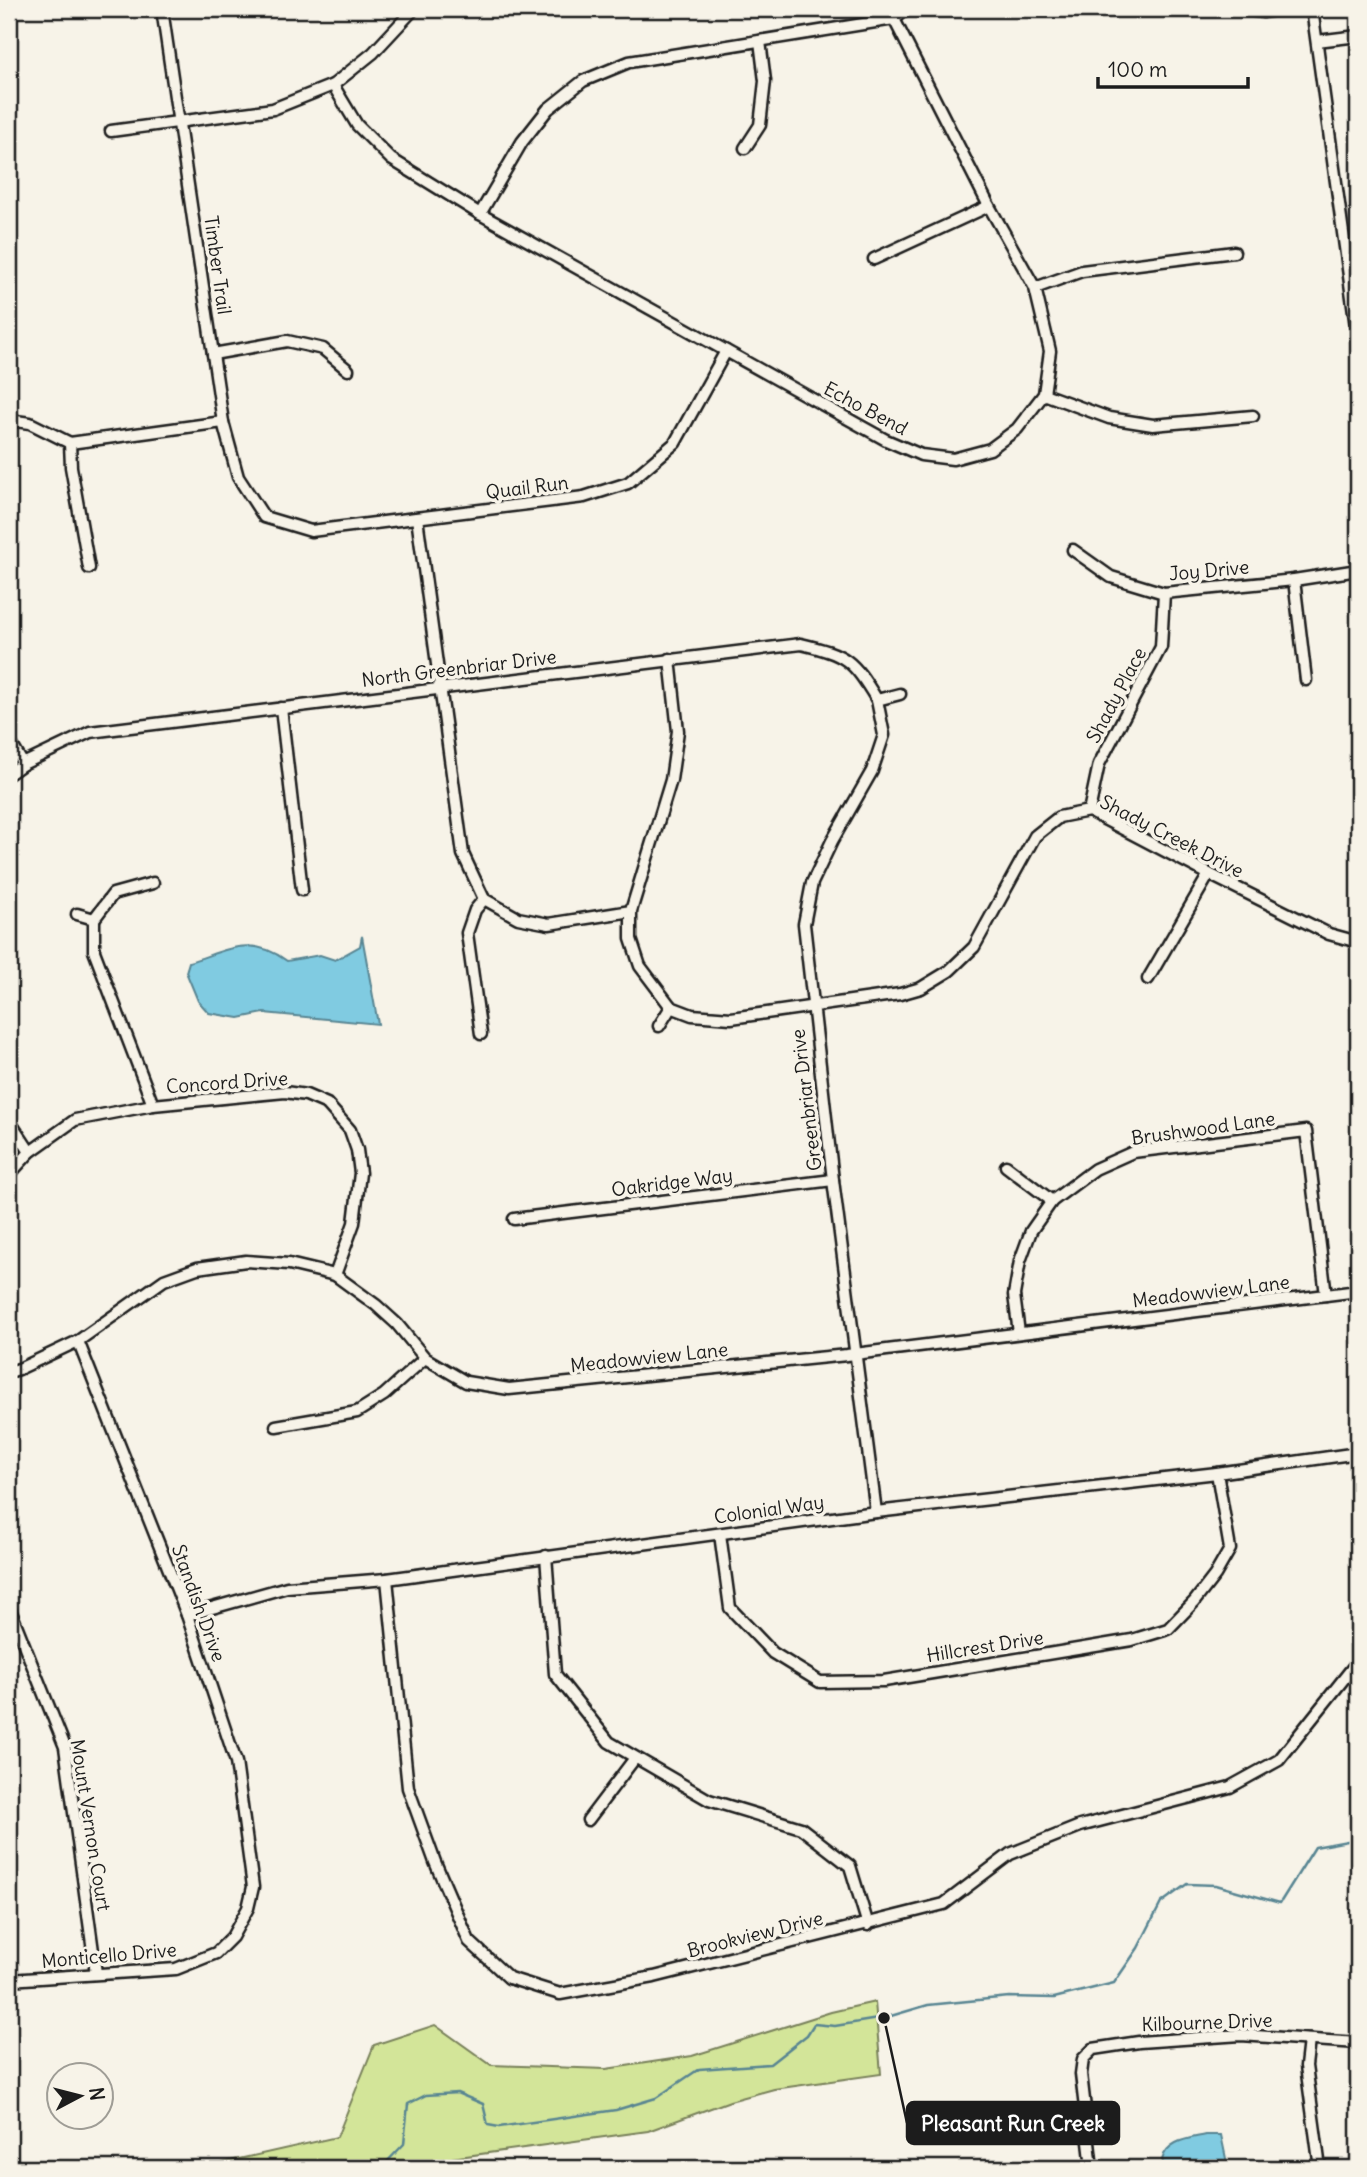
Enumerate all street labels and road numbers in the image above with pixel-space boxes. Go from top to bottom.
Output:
street label: Timber Trail [199,214,237,316]
street label: Echo Bend [820,376,912,440]
street label: Quail Run [484,470,570,504]
street label: Joy Drive [1168,555,1250,585]
street label: Shady Place [1081,643,1151,747]
street label: North Greenbriar Drive [360,644,558,692]
street label: Shady Creek Drive [1096,789,1248,883]
street label: Greenbriar Drive [785,1028,827,1172]
street label: Concord Drive [165,1066,289,1098]
street label: Brushwood Lane [1130,1106,1276,1150]
street label: Oakridge Way [610,1163,734,1201]
street label: Meadowview Lane [1131,1269,1291,1313]
street label: Meadowview Lane [569,1337,729,1377]
street label: Colonial Way [712,1489,826,1529]
street label: Standish Drive [167,1541,231,1665]
street label: Hillcrest Drive [925,1625,1045,1667]
street label: Mount Vernon Court [66,1738,116,1912]
street label: Brookview Drive [685,1906,825,1962]
street label: Monticello Drive [40,1937,178,1973]
street label: Kilbourne Drive [1141,2008,1273,2036]

